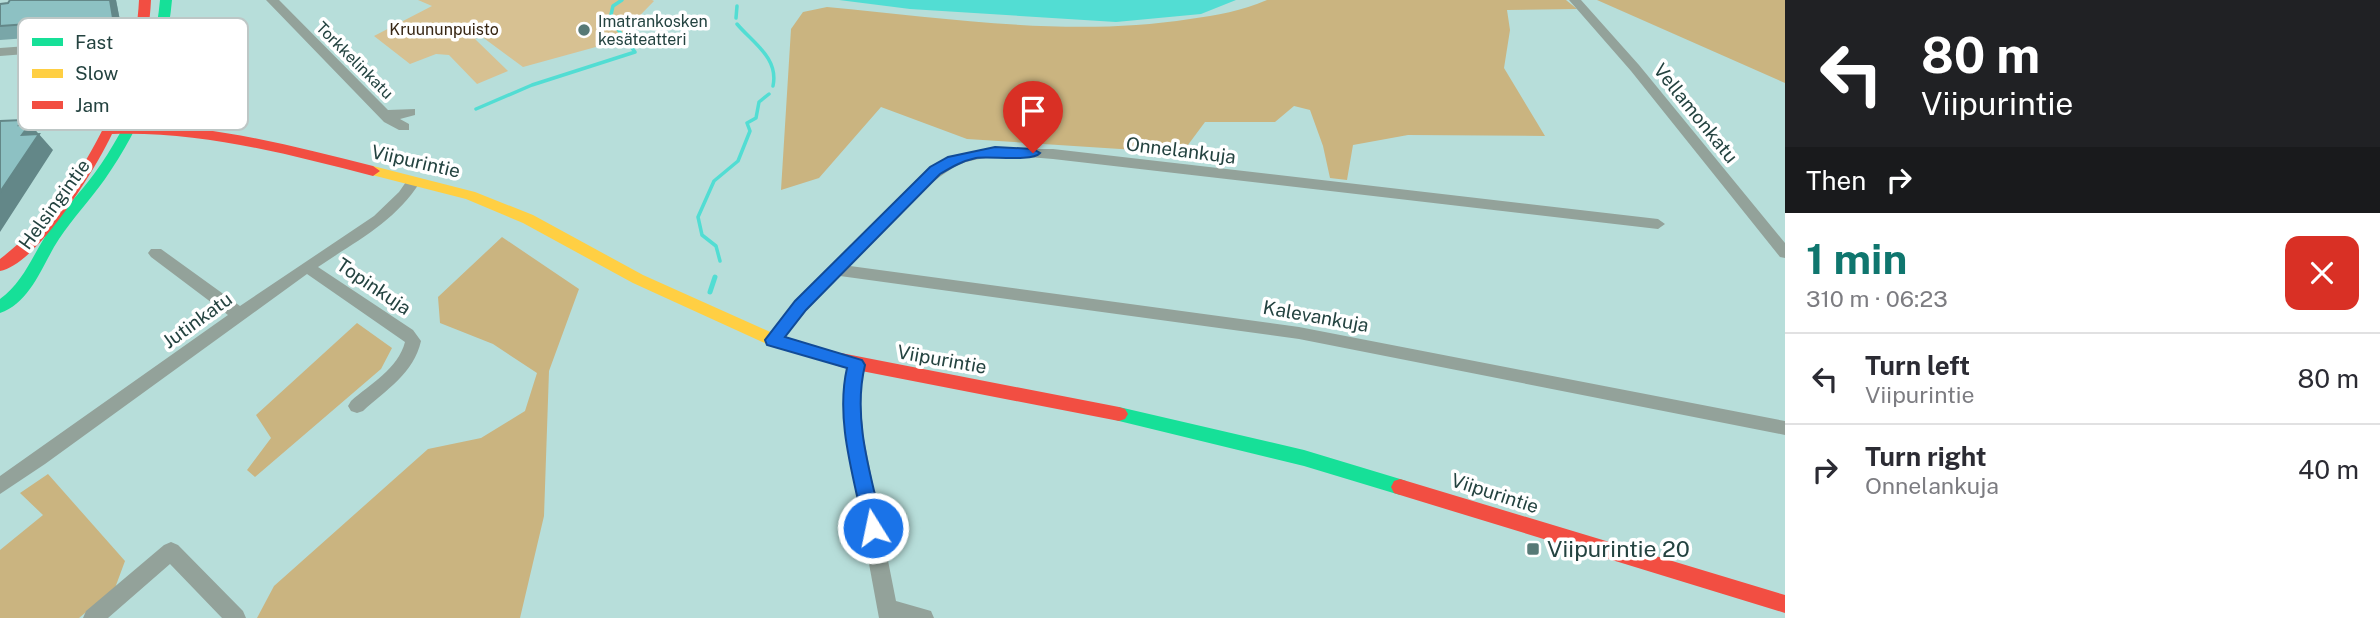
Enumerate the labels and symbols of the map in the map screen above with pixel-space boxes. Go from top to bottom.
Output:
place label: Imatrankosken kesäteatteri [598,12,708,49]
legend [18,18,248,130]
street label: Torkkelinkatu [312,18,397,103]
park label: Kruununpuisto [389,20,499,39]
marker: Imatrankosken kesäteatteri [576,22,592,38]
text: Fast [75,31,113,53]
street label: Vellamonkatu [1649,59,1743,167]
text: Slow [75,62,119,84]
pin [1003,81,1063,153]
text: Jam [75,94,109,116]
street label: Onnelankuja [1125,132,1237,168]
street label: Viipurintie [369,140,463,182]
street label: Helsingintie [14,155,94,253]
street label: Topinkuja [333,253,415,319]
street label: Jutinkatu [158,287,236,353]
street label: Kalevankuja [1261,296,1371,336]
street label: Viipurintie [896,340,988,378]
street label: Viipurintie [1449,469,1541,517]
position arrow [836,491,910,565]
place label: Viipurintie 20 [1547,535,1690,562]
marker: Viipurintie 20 [1525,541,1541,557]

